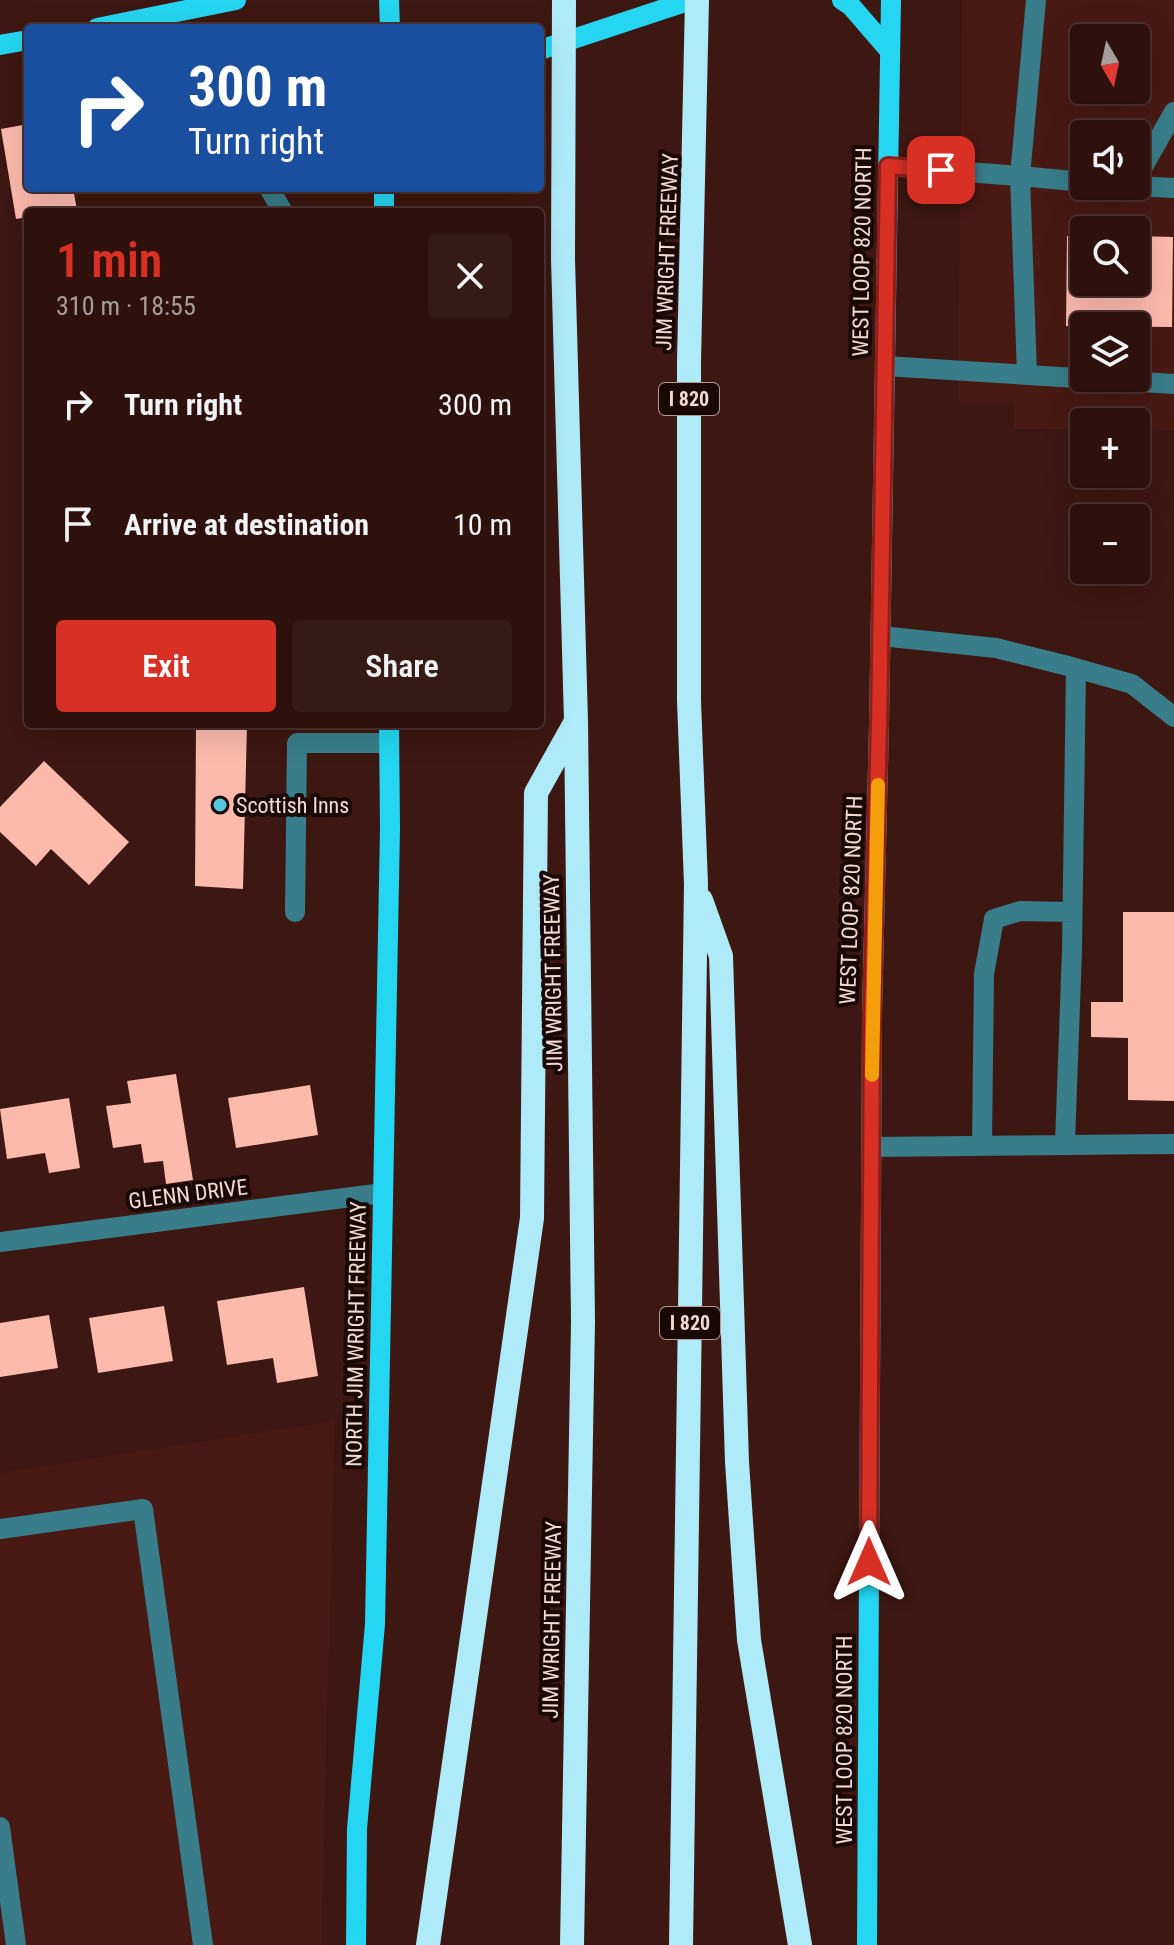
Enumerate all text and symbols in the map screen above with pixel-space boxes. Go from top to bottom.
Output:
north arrow [1070,24,1150,104]
map controls [1070,24,1150,584]
text: 300 m [188,54,327,120]
icon: right [56,56,160,160]
button: sound [1070,120,1150,200]
text: Turn right [188,121,324,163]
pin [907,136,975,204]
street label: WEST LOOP 820 NORTH [848,147,876,357]
icon: arrive [919,148,963,192]
street label: JIM WRIGHT FREEWAY [651,152,683,351]
button: search [1070,216,1150,296]
text: 1 min [56,232,162,289]
button: close [428,234,512,318]
text: 310 m · 18:55 [56,291,196,321]
button: layers [1070,312,1150,392]
icon: right [56,382,100,426]
road number: I 820 [659,383,719,415]
text: Turn right [124,387,242,422]
text: 300 m [438,387,512,422]
button: + [1070,408,1150,488]
icon: arrive [56,502,100,546]
button: − [1070,504,1150,584]
text: Arrive at destination [124,507,369,542]
text: 10 m [453,507,512,542]
button: Exit [56,620,276,712]
button: Share [292,620,512,712]
place label: Scottish Inns [236,793,349,818]
street label: WEST LOOP 820 NORTH [835,795,867,1005]
marker: Scottish Inns [211,796,229,814]
street label: JIM WRIGHT FREEWAY [539,873,567,1072]
street label: GLENN DRIVE [127,1174,249,1214]
street label: NORTH JIM WRIGHT FREEWAY [341,1201,371,1467]
road number: I 820 [660,1307,720,1339]
street label: JIM WRIGHT FREEWAY [538,1520,566,1719]
position arrow [827,1520,911,1604]
street label: WEST LOOP 820 NORTH [832,1635,857,1845]

